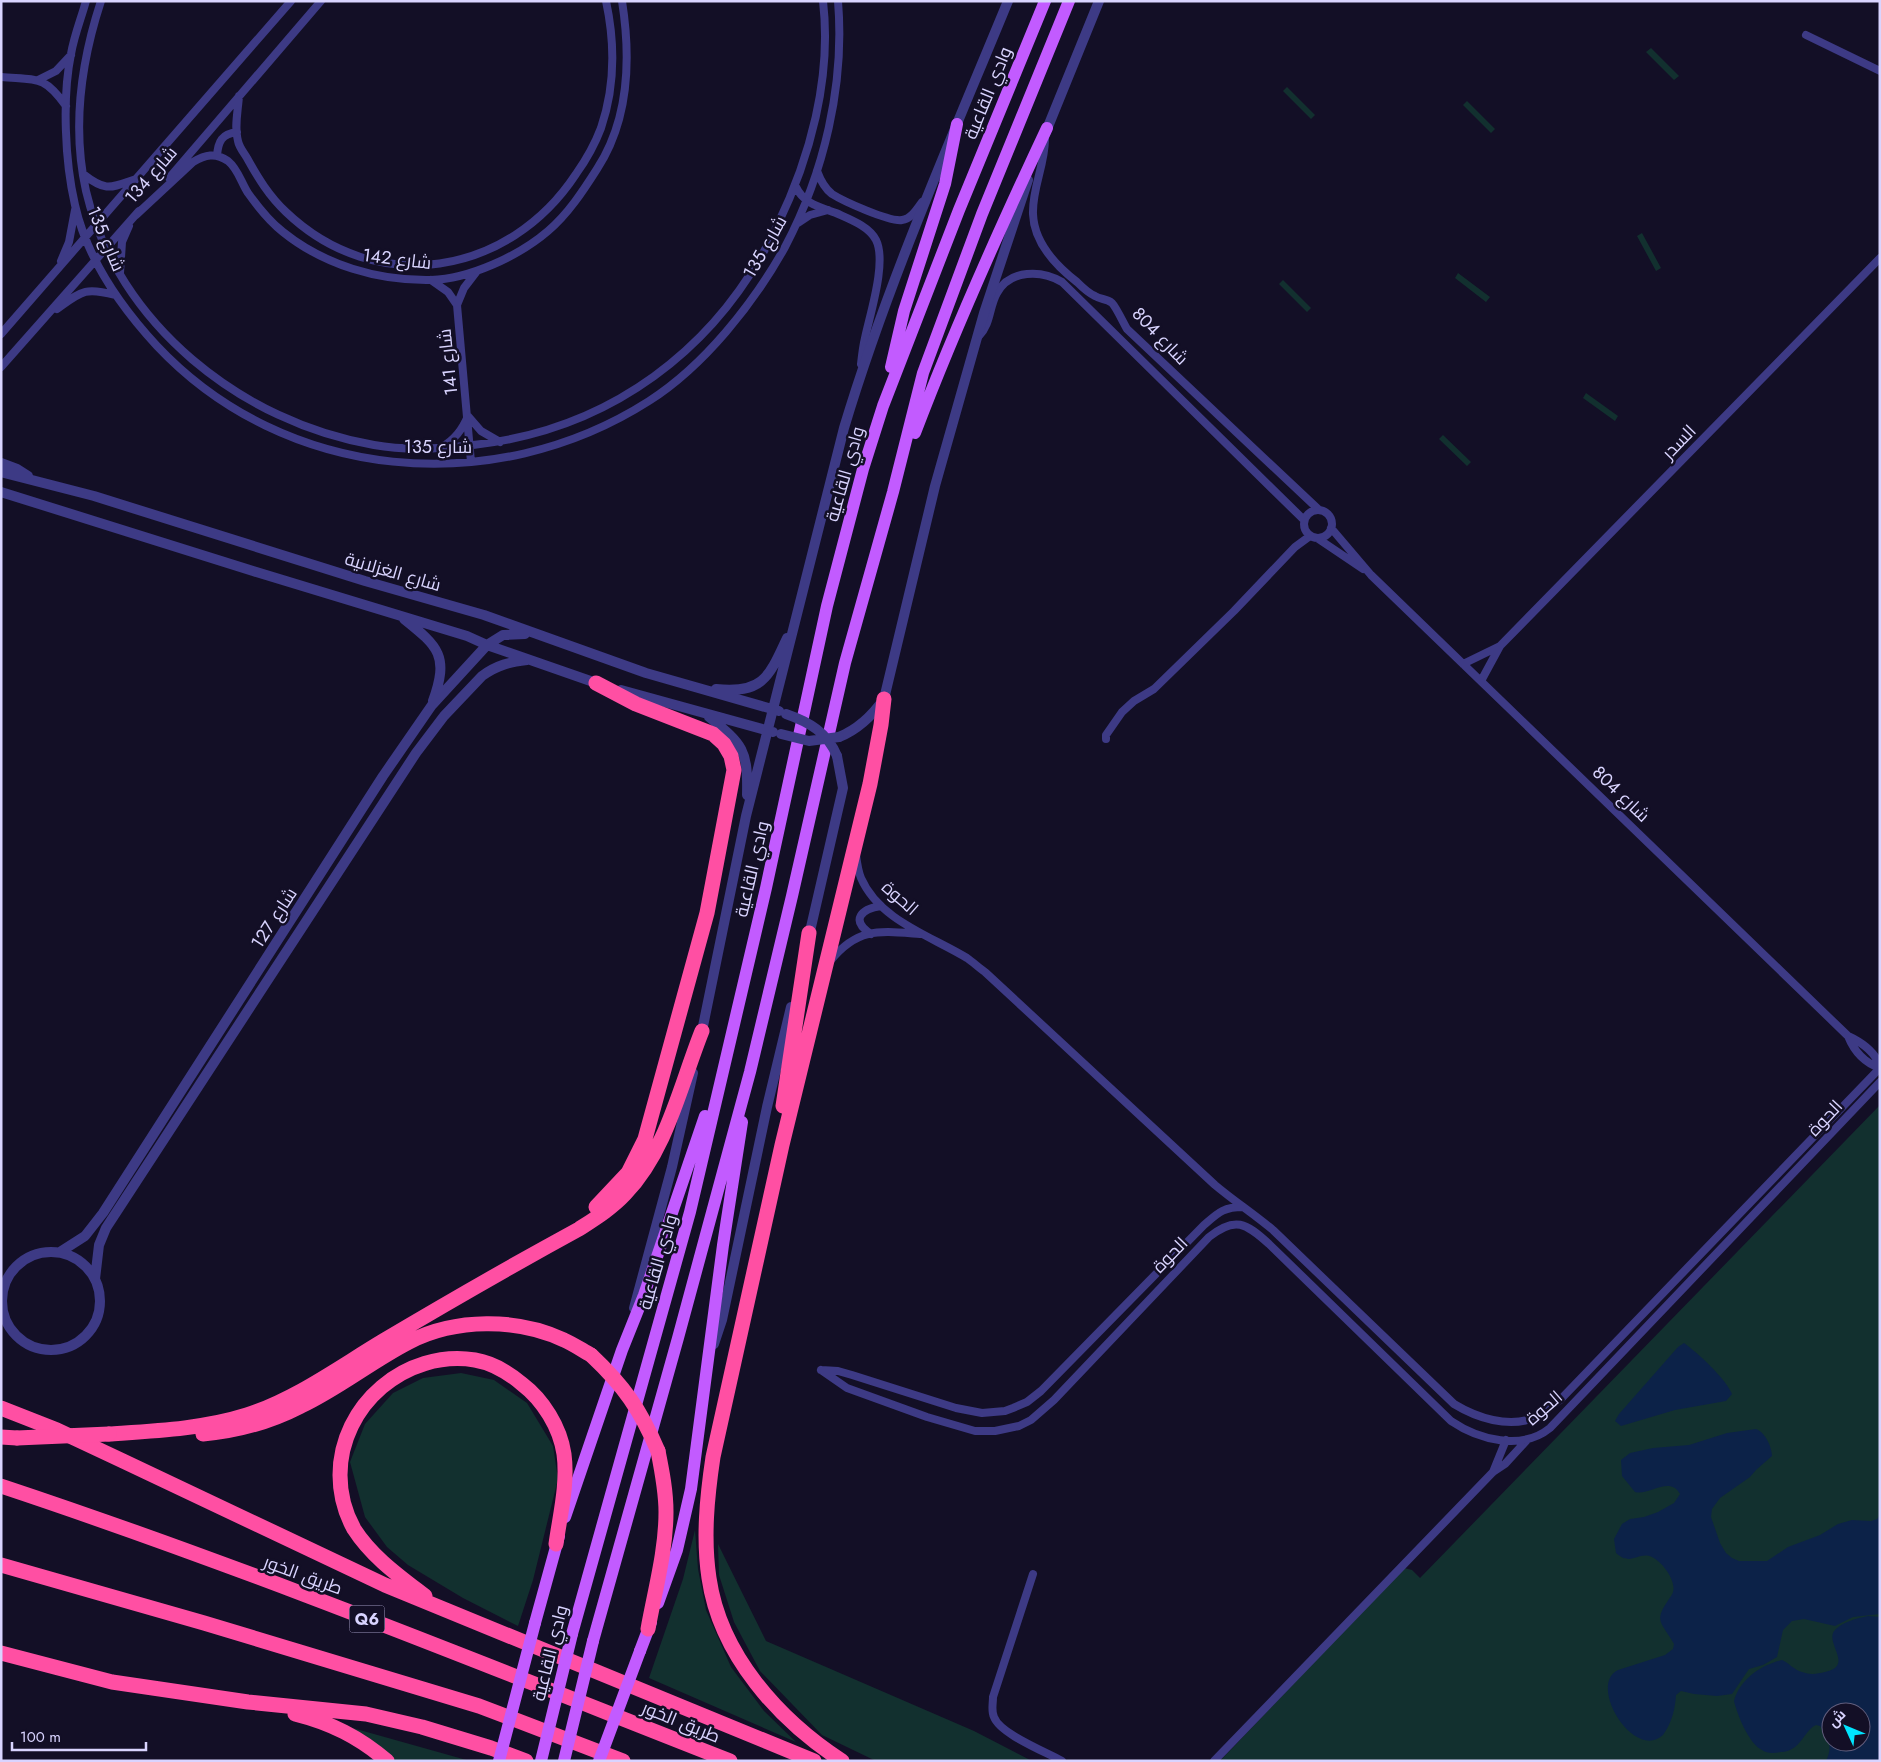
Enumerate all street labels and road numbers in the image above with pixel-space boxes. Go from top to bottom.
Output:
street label: وادي القاعية [958,43,1019,144]
street label: شارع 134 [119,141,183,209]
street label: شارع 135 [81,202,131,276]
street label: شارع 135 [737,211,793,283]
street label: شارع 142 [361,242,433,276]
street label: شارع 804 [1126,301,1194,371]
street label: شارع 141 [432,327,464,397]
street label: السدر [1655,419,1702,466]
street label: وادي القاعية [819,423,872,525]
street label: شارع 135 [404,434,472,460]
street label: شارع الغزلانية [342,546,444,598]
street label: شارع 804 [1586,760,1656,828]
street label: وادي القاعية [728,818,777,920]
street label: الحوة [876,875,924,921]
street label: شارع 127 [245,882,303,954]
street label: الحوة [1801,1094,1849,1142]
street label: وادي القاعية [632,1211,685,1313]
street label: الحوة [1146,1231,1194,1279]
street label: الحوة [1520,1385,1568,1431]
street label: طريق الخور [259,1548,346,1601]
street label: وادي القاعية [526,1602,575,1704]
road number: Q6 [350,1606,384,1632]
street label: طريق الخور [637,1694,724,1749]

